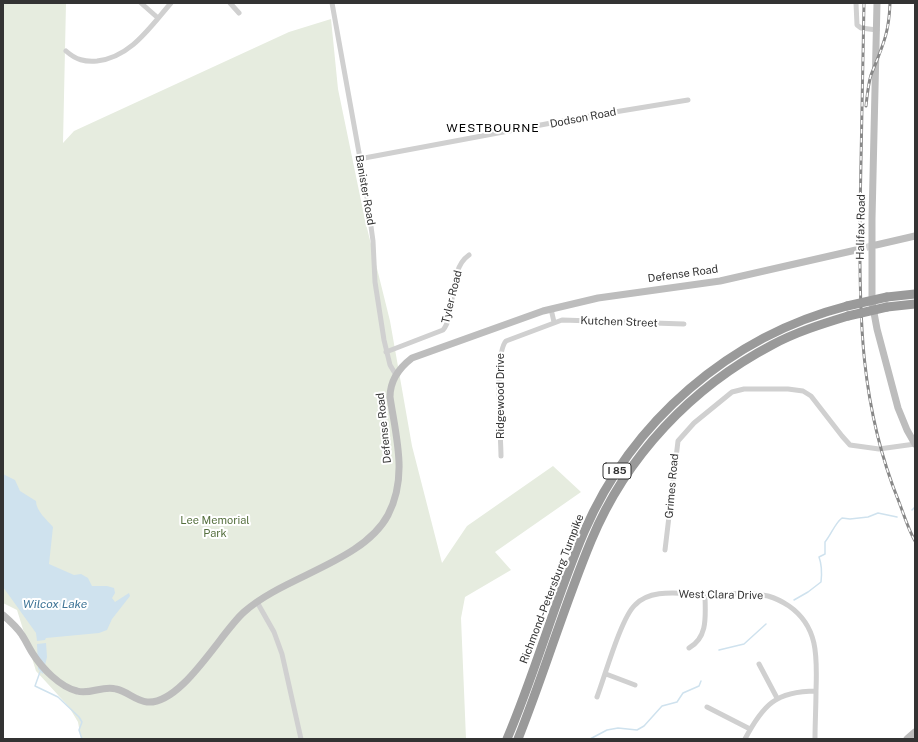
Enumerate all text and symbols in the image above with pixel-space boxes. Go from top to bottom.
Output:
street label: Dodson Road [549,105,617,131]
district label: WESTBOURNE [446,121,540,135]
street label: Banister Road [352,154,378,226]
street label: Halifax Road [854,194,868,260]
street label: Defense Road [647,263,719,285]
street label: Tyler Road [439,269,465,325]
street label: Kutchen Street [580,314,658,330]
street label: Ridgewood Drive [494,353,508,439]
street label: Defense Road [374,392,394,464]
street label: Grimes Road [663,453,681,519]
road number: I 85 [603,463,631,479]
street label: Richmond-Petersburg Turnpike [517,512,587,666]
park label: Lee Memorial Park [180,514,250,540]
street label: West Clara Drive [679,588,763,602]
water label: Wilcox Lake [23,597,87,611]

